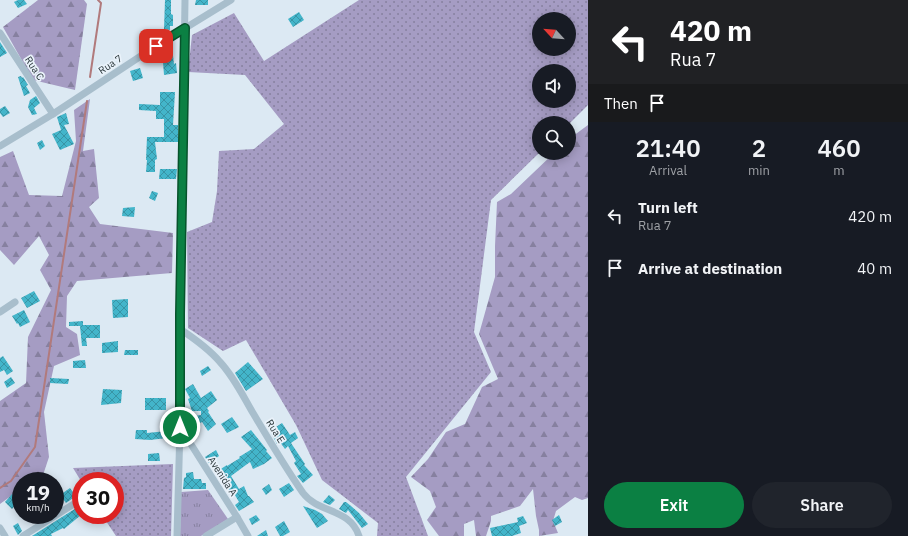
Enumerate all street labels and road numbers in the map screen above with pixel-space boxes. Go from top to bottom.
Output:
street label: Rua 7 [96,52,125,77]
street label: Rua C [22,54,47,83]
street label: Rua E [263,417,288,446]
street label: Avenida A [205,454,241,499]

